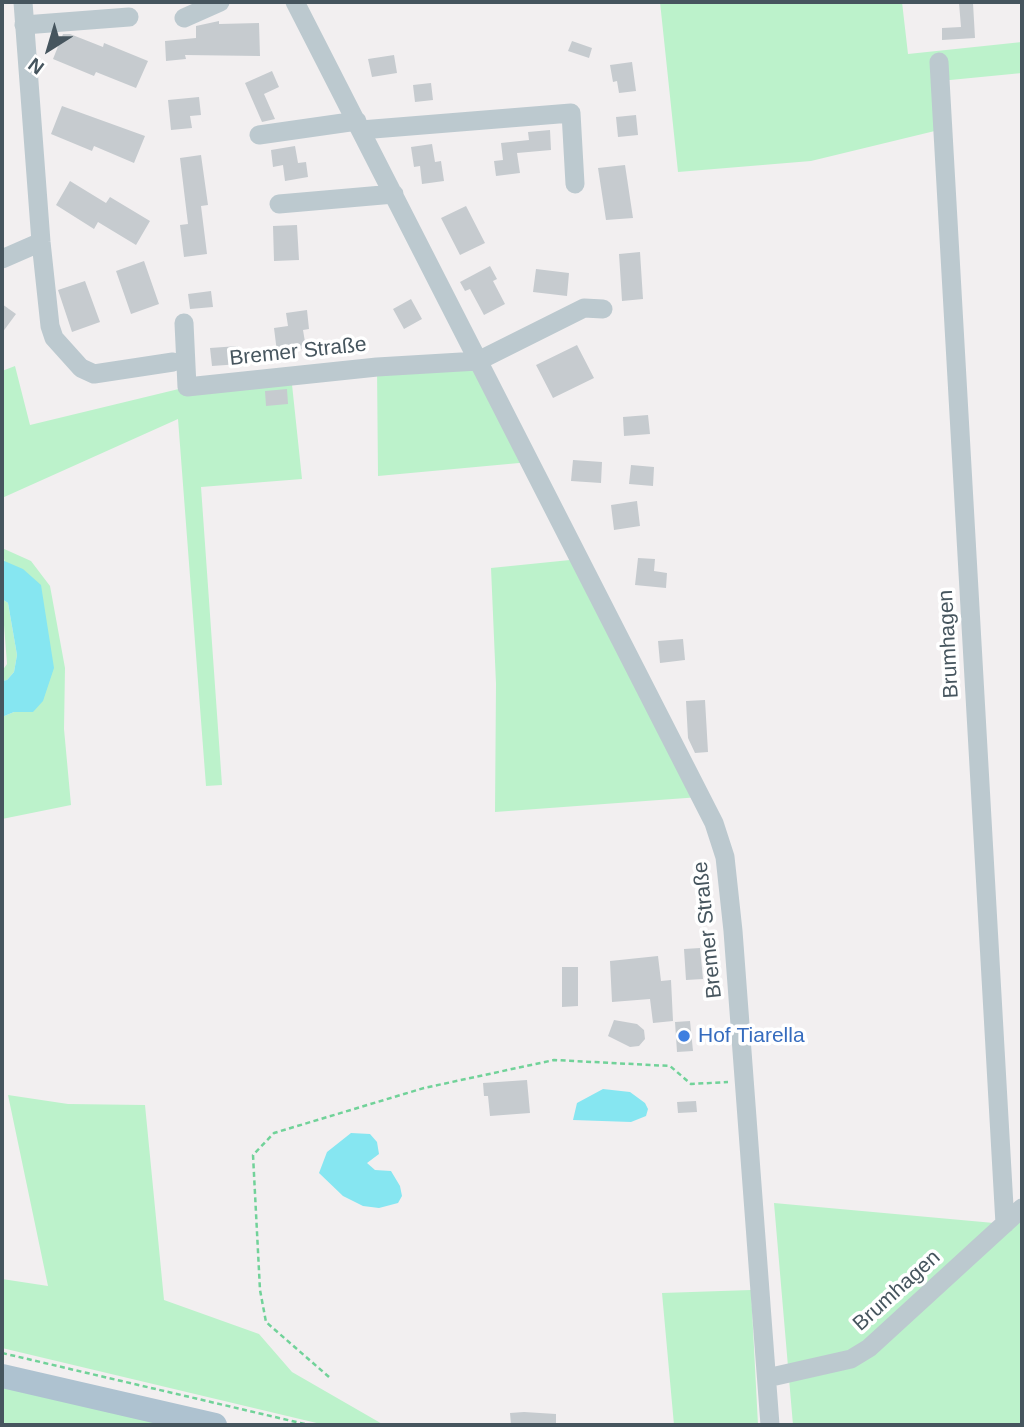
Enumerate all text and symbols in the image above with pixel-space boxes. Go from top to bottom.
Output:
north arrow [14,14,84,84]
text: N [24,54,48,79]
street label: Bremer Straße [228,332,368,372]
street label: Brumhagen [934,589,964,699]
street label: Bremer Straße [688,860,728,1000]
place label: Hof Tiarella [698,1023,805,1049]
marker: Hof Tiarella [676,1028,692,1044]
street label: Brumhagen [848,1245,946,1337]

